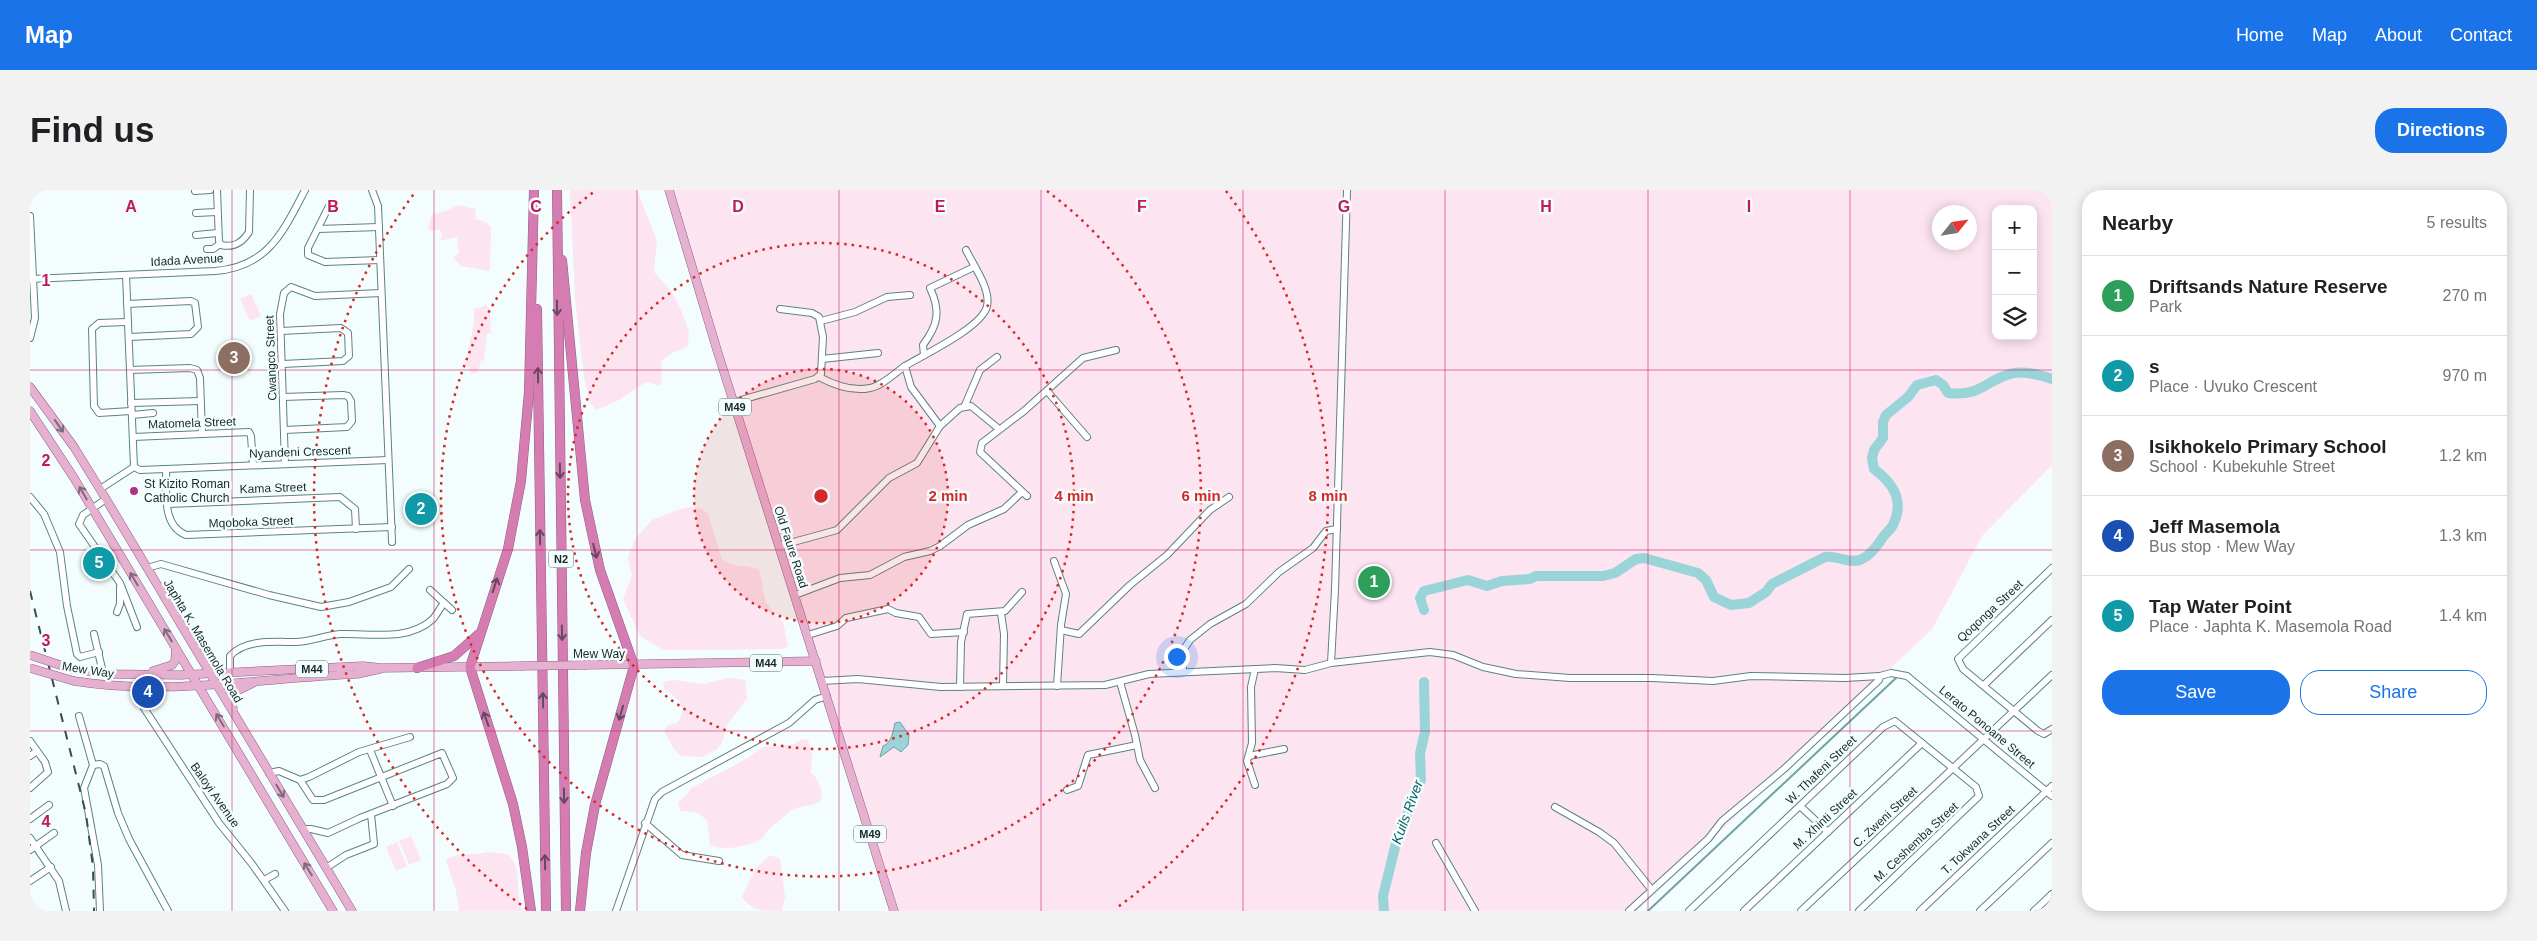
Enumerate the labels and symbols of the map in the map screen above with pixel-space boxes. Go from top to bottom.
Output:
text: A [125,198,137,215]
text: B [327,198,339,215]
text: C [530,198,542,215]
text: D [732,198,744,215]
text: E [935,198,946,215]
text: F [1137,198,1147,215]
text: G [1338,198,1350,215]
text: H [1540,198,1552,215]
text: I [1747,198,1751,215]
north arrow [1932,205,1977,250]
street label: Idada Avenue [150,251,224,269]
text: 1 [42,272,51,289]
one-way arrow [553,300,562,316]
street label: Cwangco Street [262,314,279,401]
pin: 3 [218,339,250,377]
one-way arrow [533,367,543,384]
road number: M49 [719,398,751,416]
street label: Matomela Street [148,414,237,432]
one-way arrow [54,419,64,433]
street label: Nyandeni Crescent [249,443,352,461]
text: 2 [42,452,51,469]
one-way arrow [555,462,565,479]
place label: St Kizito Roman Catholic Church [144,477,230,505]
street label: Kama Street [239,480,307,496]
marker: St Kizito Roman Catholic Church [128,485,140,497]
one-way arrow [78,486,88,501]
centre of rings [812,487,830,505]
text: 2 min [928,487,968,504]
text: 4 min [1054,487,1094,504]
text: 6 min [1181,487,1221,504]
text: 8 min [1308,487,1348,504]
pin: 2 [405,490,437,528]
street label: Old Faure Road [771,504,811,590]
street label: Mqoboka Street [208,514,294,530]
one-way arrow [536,530,545,546]
one-way arrow [591,542,601,558]
pin: 5 [83,544,115,582]
road number: N2 [548,550,574,568]
pin: 1 [1358,563,1390,601]
one-way arrow [129,573,139,587]
street label: Japhta K. Masemola Road [161,577,245,705]
street label: Qoqonga Street [1954,577,2026,645]
one-way arrow [491,578,501,594]
one-way arrow [557,625,567,641]
one-way arrow [162,628,172,642]
text: 3 [42,632,51,649]
your location [1164,644,1190,670]
street label: Mew Way [573,647,625,661]
road number: M44 [750,654,782,672]
street label: Mew Way [61,659,115,681]
road number: M44 [296,660,328,678]
pin: 4 [132,673,164,711]
street label: Lerato Ponoane Street [1936,683,2038,772]
one-way arrow [538,692,548,708]
one-way arrow [616,704,625,720]
one-way arrow [481,711,490,727]
one-way arrow [215,713,225,727]
street label: W. Thafeni Street [1783,732,1860,807]
street label: Baloyi Avenue [188,760,243,830]
water label: Kuils River [1388,777,1426,846]
one-way arrow [275,783,285,797]
street label: C. Zweni Street [1850,783,1920,850]
street label: M. Xhinti Street [1790,785,1860,852]
one-way arrow [559,788,569,804]
street label: M. Ceshemba Street [1871,799,1962,885]
street label: T. Tokwana Street [1938,802,2018,878]
text: 4 [42,813,51,830]
road number: M49 [854,826,886,842]
one-way arrow [540,855,550,871]
one-way arrow [303,863,313,877]

